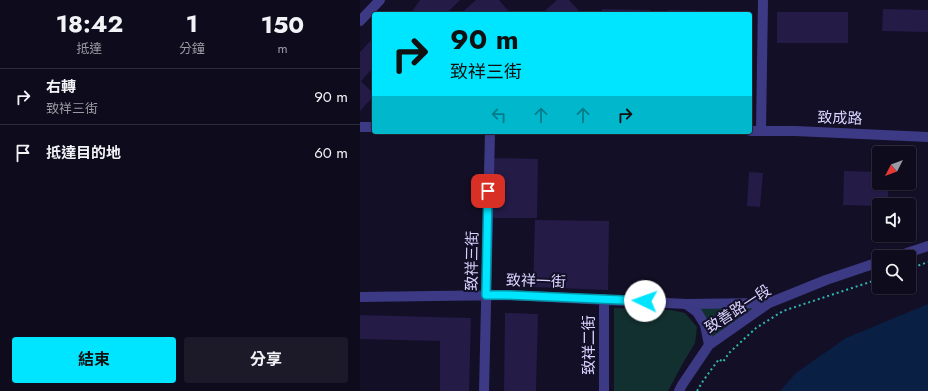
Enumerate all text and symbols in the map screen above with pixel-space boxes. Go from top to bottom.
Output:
text: 18:42 [56,6,123,41]
text: 1 [186,6,198,41]
text: 150 [261,7,304,42]
text: 90 m [450,19,519,60]
icon: right [384,28,436,80]
text: 抵達 [76,39,102,58]
text: 分鐘 [179,39,205,58]
text: m [277,39,288,58]
text: 致祥三街 [450,59,522,85]
text: 右轉 [46,76,76,98]
icon: right [12,86,34,108]
text: 90 m [314,86,348,108]
text: 致祥三街 [46,99,98,118]
icon: left [488,104,510,126]
icon: ahead [530,104,552,126]
icon: ahead [572,104,594,126]
icon: right [614,104,636,126]
street label: 致成路 [817,106,863,130]
icon: arrive [12,142,34,164]
text: 抵達目的地 [46,142,121,164]
text: 60 m [314,142,348,164]
north arrow [872,146,916,190]
map controls [872,146,916,294]
pin [471,174,505,208]
icon: arrive [477,180,499,202]
button: sound [872,198,916,242]
street label: 致祥三街 [460,231,484,291]
button: search [872,250,916,294]
street label: 致祥一街 [506,269,566,293]
street label: 致善路一段 [701,279,775,339]
position arrow [624,280,666,322]
street label: 致祥二街 [578,315,600,375]
button: 結束 [12,337,176,383]
button: 分享 [184,337,348,383]

